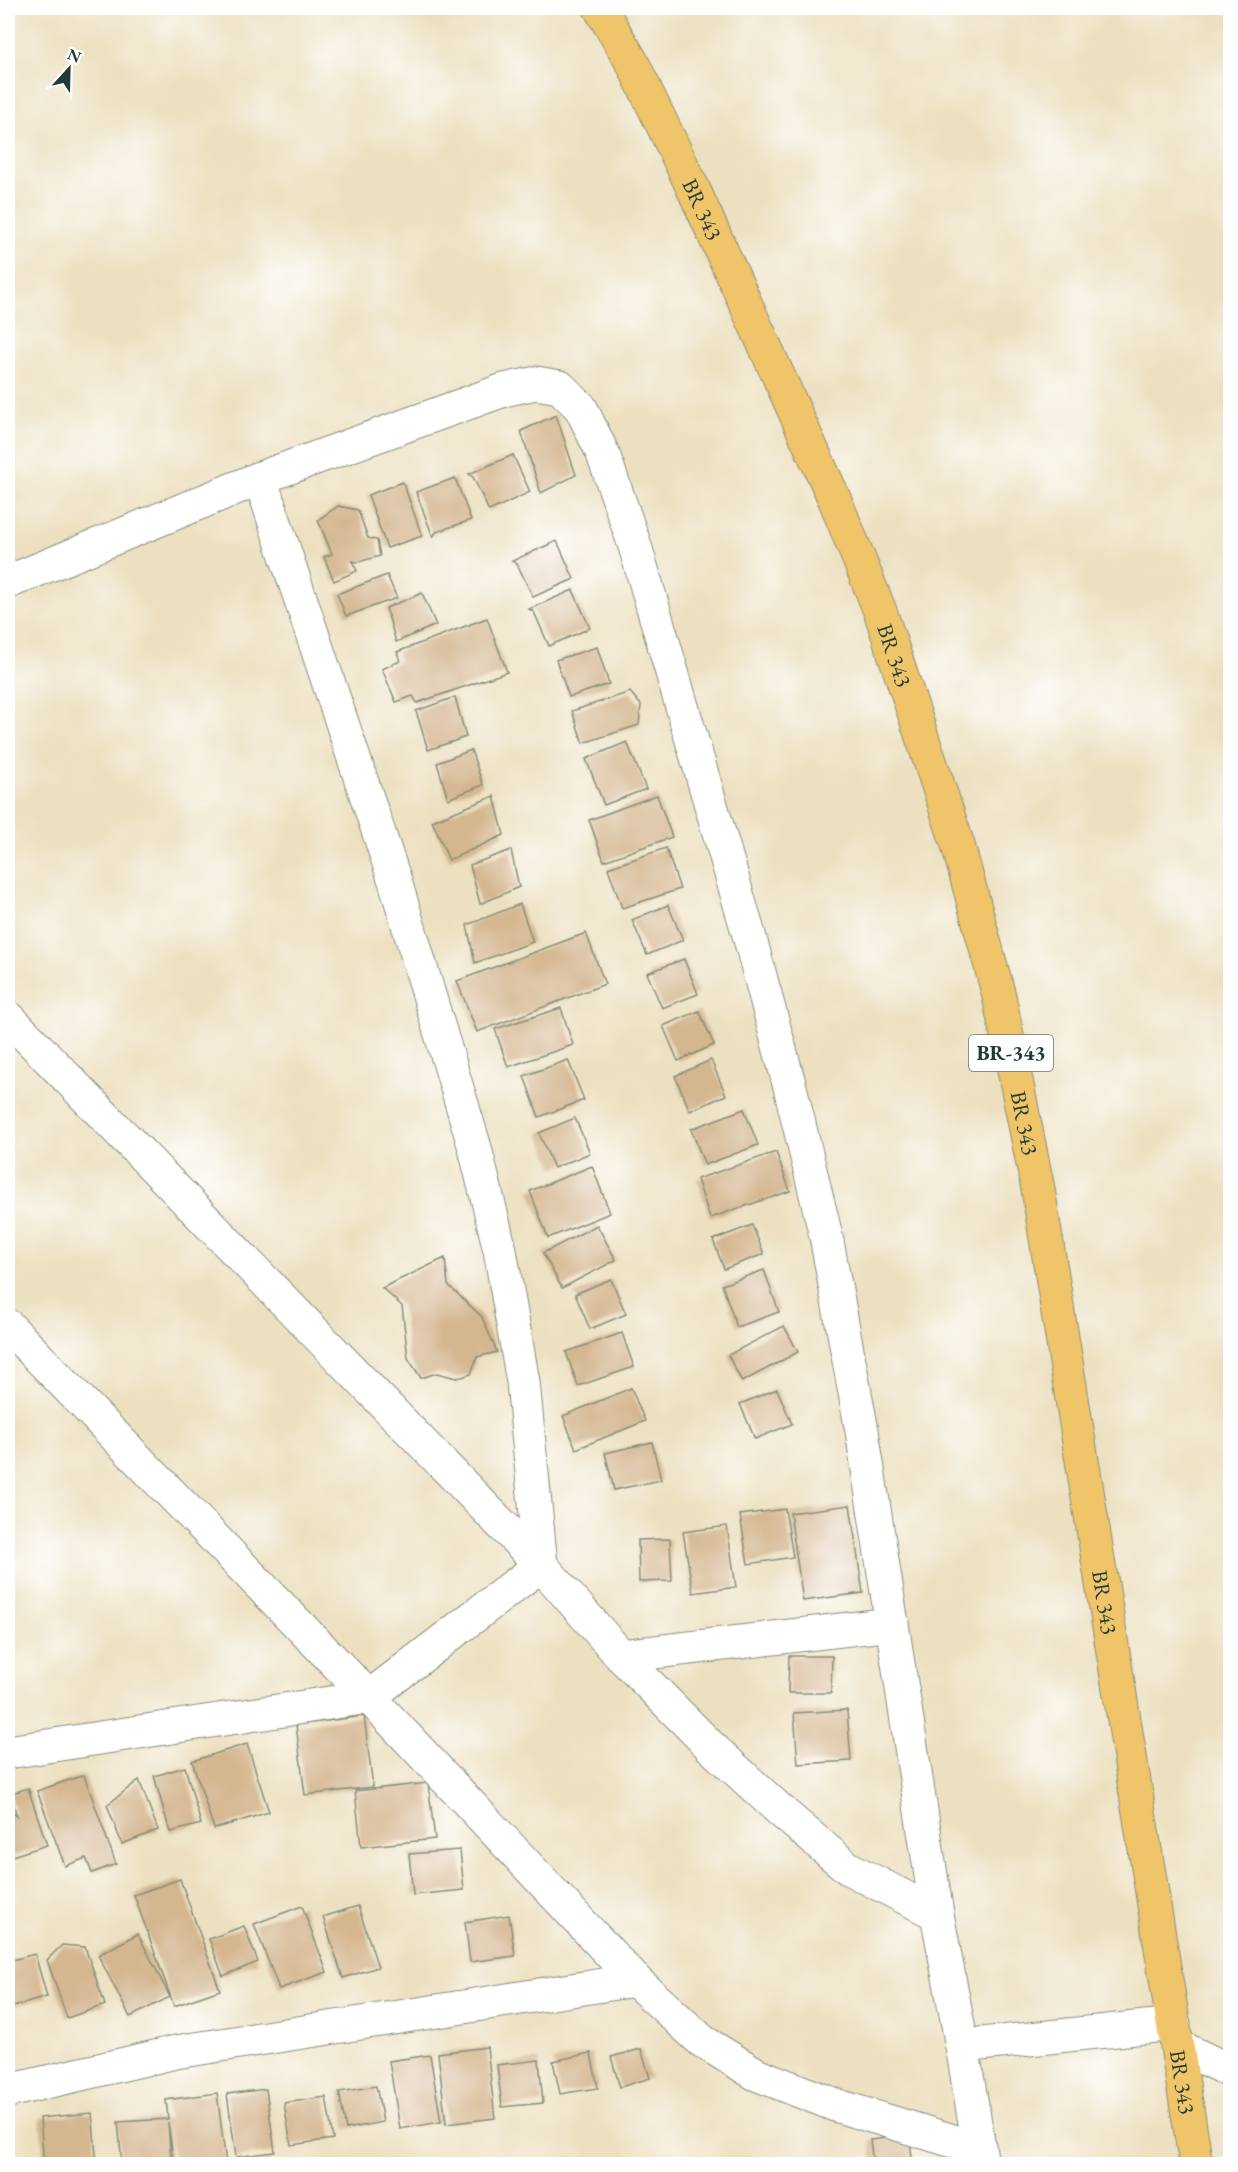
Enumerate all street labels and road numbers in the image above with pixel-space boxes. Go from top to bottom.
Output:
street label: BR 343 [676,174,729,245]
street label: BR 343 [870,620,918,691]
road number: BR-343 [969,1035,1053,1071]
street label: BR 343 [1004,1089,1045,1158]
street label: BR 343 [1085,1568,1124,1637]
street label: BR 343 [1163,2048,1202,2116]

